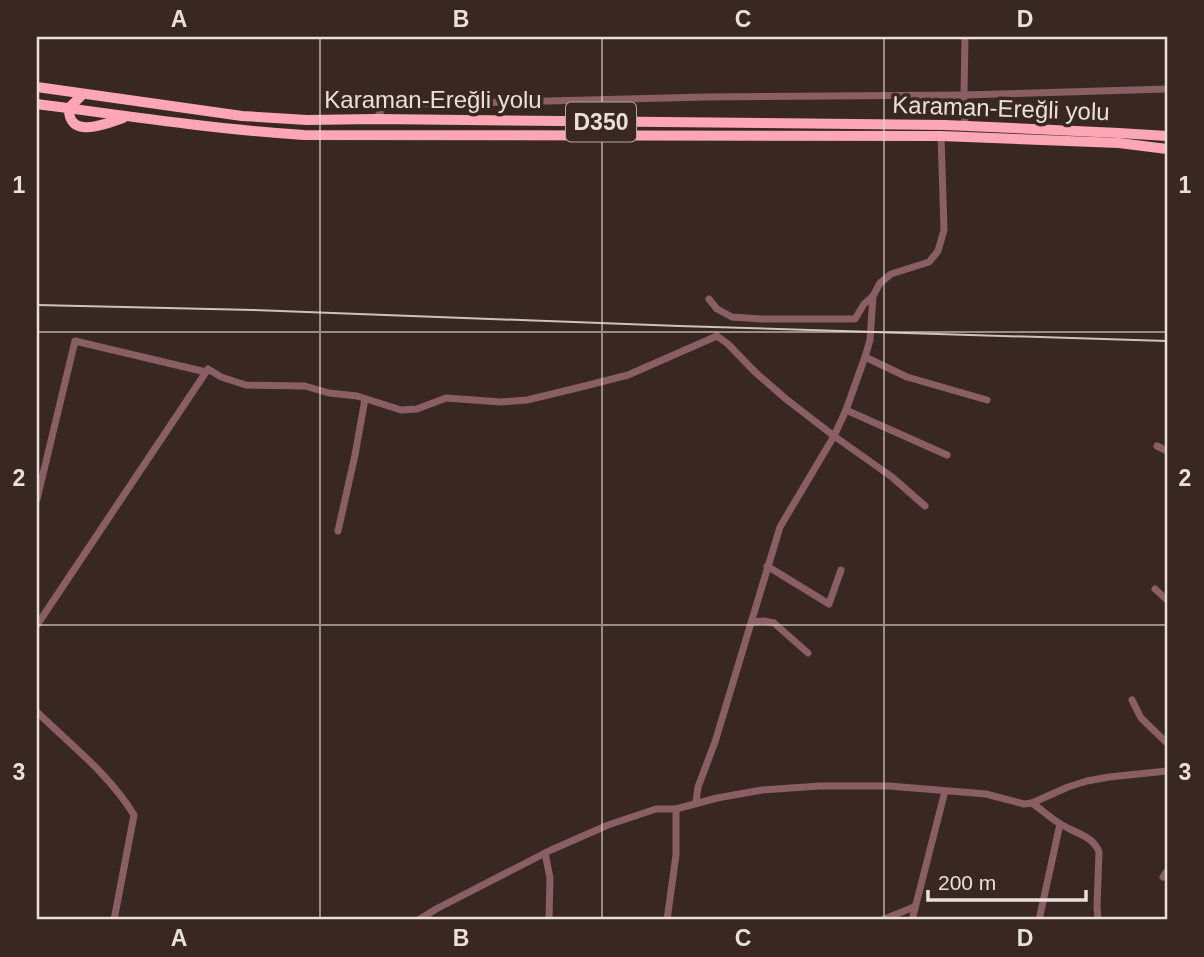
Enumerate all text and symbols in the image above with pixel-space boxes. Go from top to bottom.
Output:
text: A [171,6,187,32]
text: B [453,6,469,32]
text: C [735,6,751,32]
text: D [1017,6,1033,32]
street label: Karaman-Ereğli yolu [324,86,542,113]
street label: Karaman-Ereğli yolu [892,91,1110,125]
road number: D350 [566,102,636,141]
text: 1 [13,172,26,198]
text: 1 [1179,172,1192,198]
text: 2 [13,465,25,491]
text: 2 [1179,465,1191,491]
text: 3 [13,759,25,785]
text: 3 [1179,759,1191,785]
scale bar [928,859,1085,903]
text: 200 m [938,871,996,894]
text: A [171,925,187,951]
text: B [453,925,469,951]
text: C [735,925,751,951]
text: D [1017,925,1033,951]

